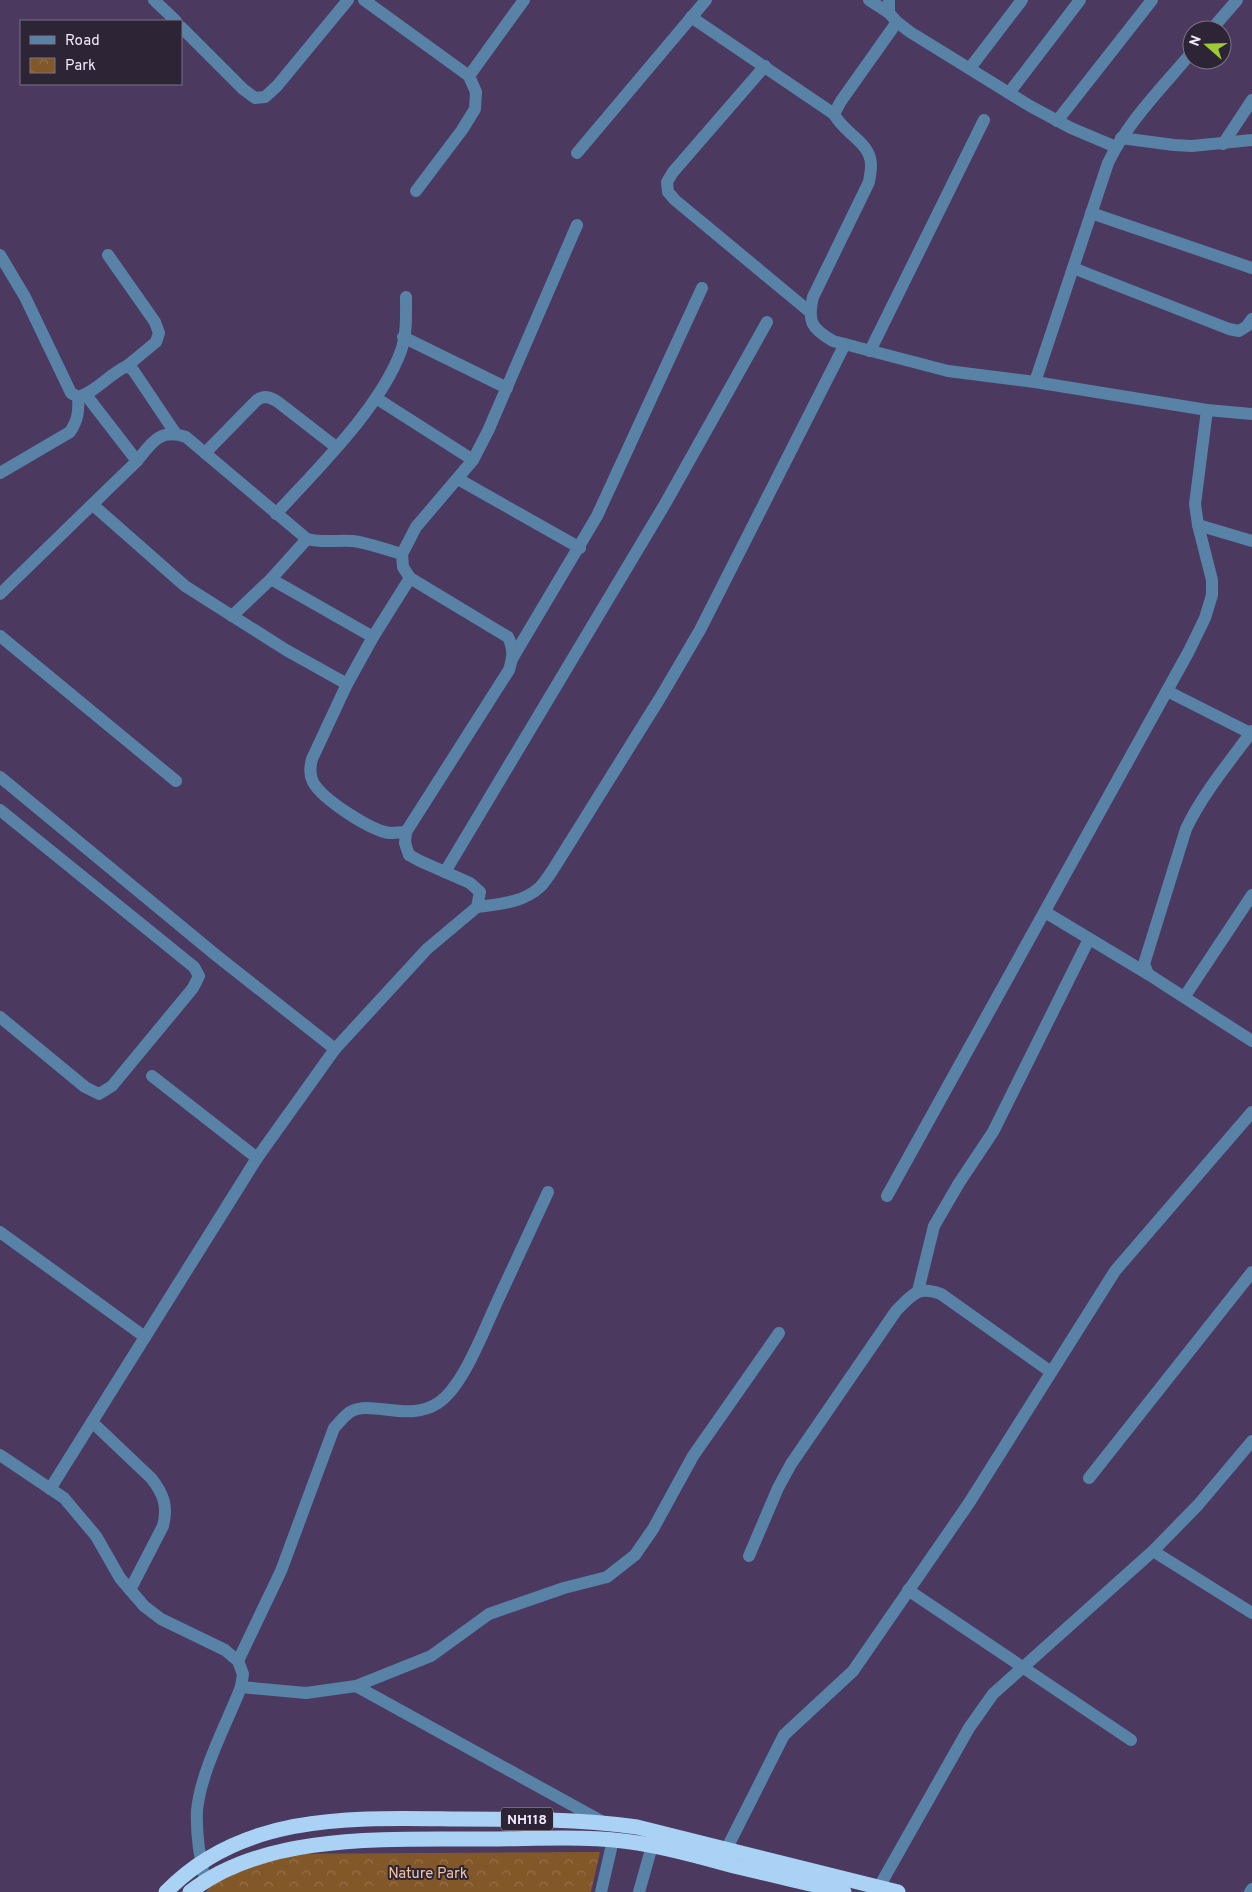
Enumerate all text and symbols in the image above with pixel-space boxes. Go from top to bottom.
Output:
legend [20,20,182,85]
north arrow [1182,20,1232,70]
text: Road [65,32,100,51]
text: N [1186,33,1206,49]
text: Park [65,57,96,76]
road number: NH118 [501,1808,553,1830]
park label: Nature Park [388,1865,468,1884]

